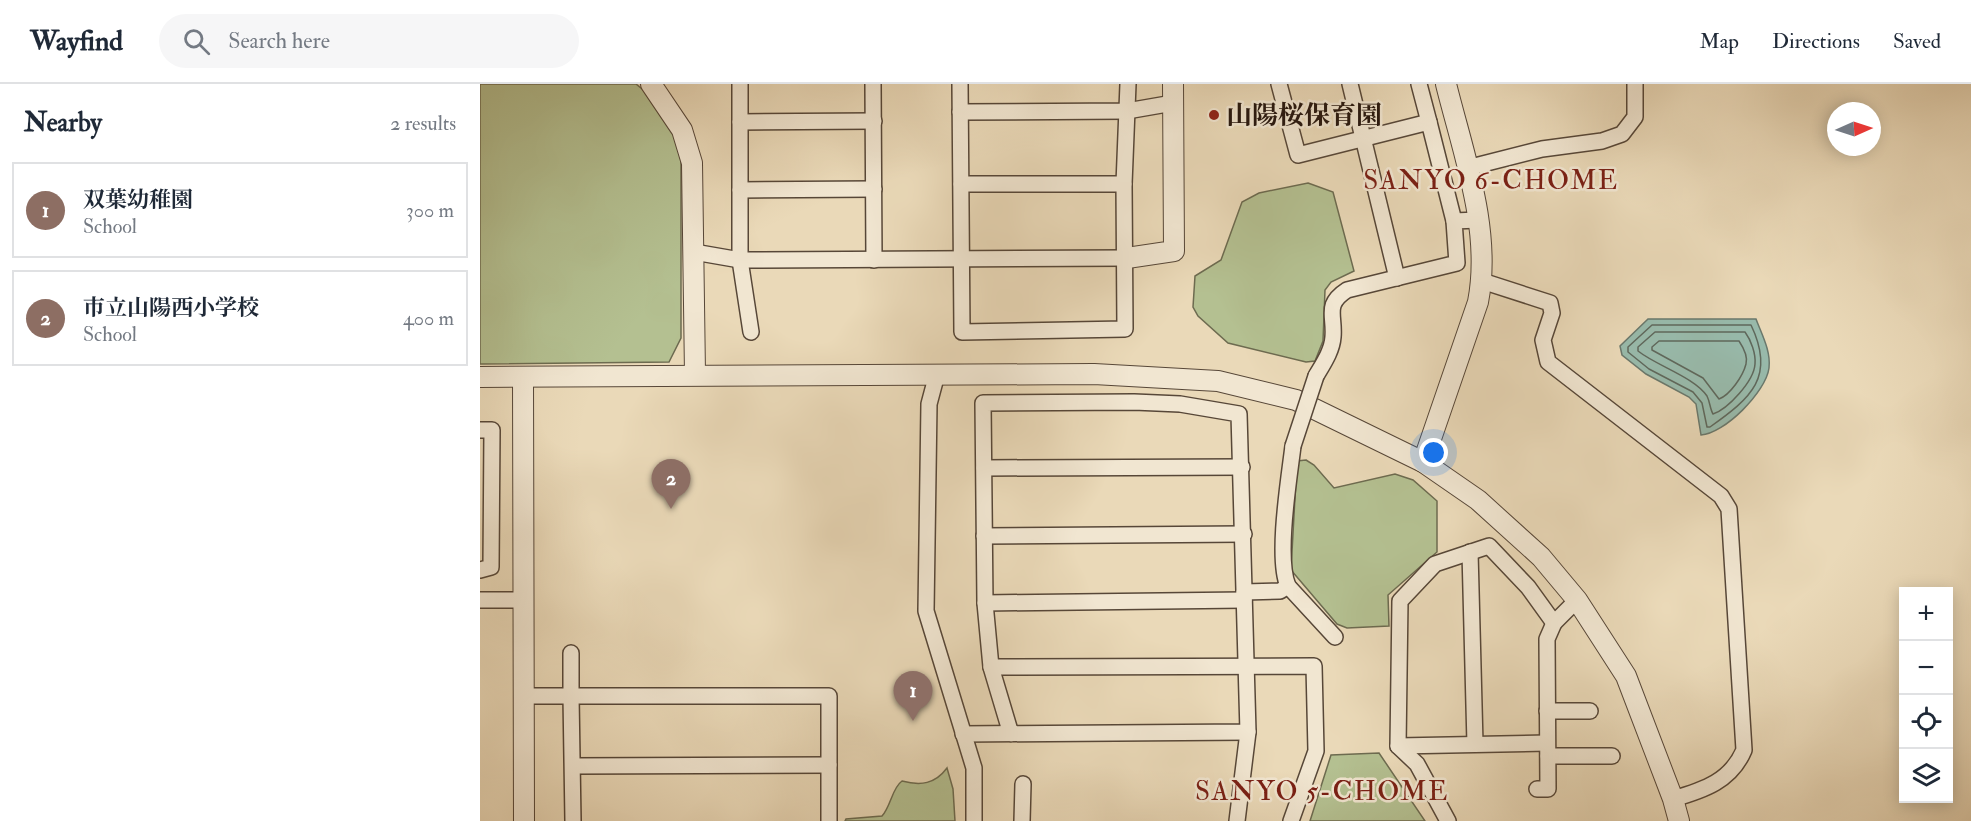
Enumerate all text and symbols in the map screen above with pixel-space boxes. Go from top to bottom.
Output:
search box [159,14,579,68]
text: Wayfind [30,24,123,59]
icon: search [180,25,213,58]
text: Search here [228,27,330,55]
text: Map [1699,28,1739,55]
text: Directions [1772,28,1860,55]
text: Saved [1893,28,1941,55]
place label: 山陽桜保育園 [1226,100,1382,132]
north arrow [1827,102,1881,156]
text: Nearby [24,107,102,139]
marker: 山陽桜保育園 [1207,108,1221,122]
text: 2 results [390,111,456,136]
district label: SANYO 6-CHOME [1363,164,1619,197]
text: 双葉幼稚園 [83,186,193,214]
text: 1 [42,198,49,223]
text: 300 m [406,198,454,223]
text: School [83,214,137,239]
text: 市立山陽西小学校 [83,294,259,322]
text: 2 [40,306,51,331]
text: 400 m [403,306,454,331]
text: School [83,322,137,347]
your location [1419,438,1448,467]
pin: 2 [652,460,690,509]
map controls [1899,587,1953,803]
button: + [1899,587,1953,641]
button: − [1899,641,1953,695]
pin: 1 [894,672,932,721]
button: locate [1899,695,1953,749]
button: layers [1899,749,1953,803]
district label: SANYO 5-CHOME [1195,775,1449,808]

